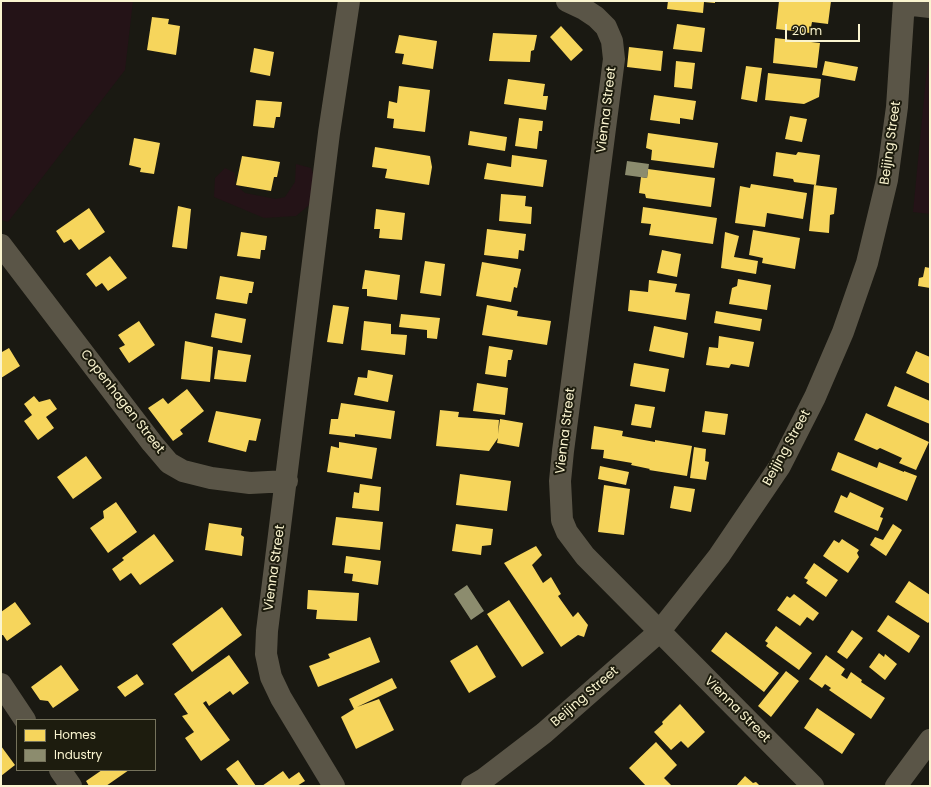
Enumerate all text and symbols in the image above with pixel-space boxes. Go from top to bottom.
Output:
scale bar [787,16,862,42]
text: 20 m [792,22,822,39]
street label: Vienna Street [594,66,620,154]
street label: Beijing Street [877,100,905,186]
street label: Copenhagen Street [77,347,167,457]
street label: Vienna Street [553,387,579,475]
street label: Beijing Street [760,407,814,489]
street label: Vienna Street [261,524,289,612]
street label: Beijing Street [548,663,622,731]
street label: Vienna Street [701,674,773,746]
legend [16,719,156,771]
text: Homes [54,726,96,743]
text: Industry [54,746,102,763]

